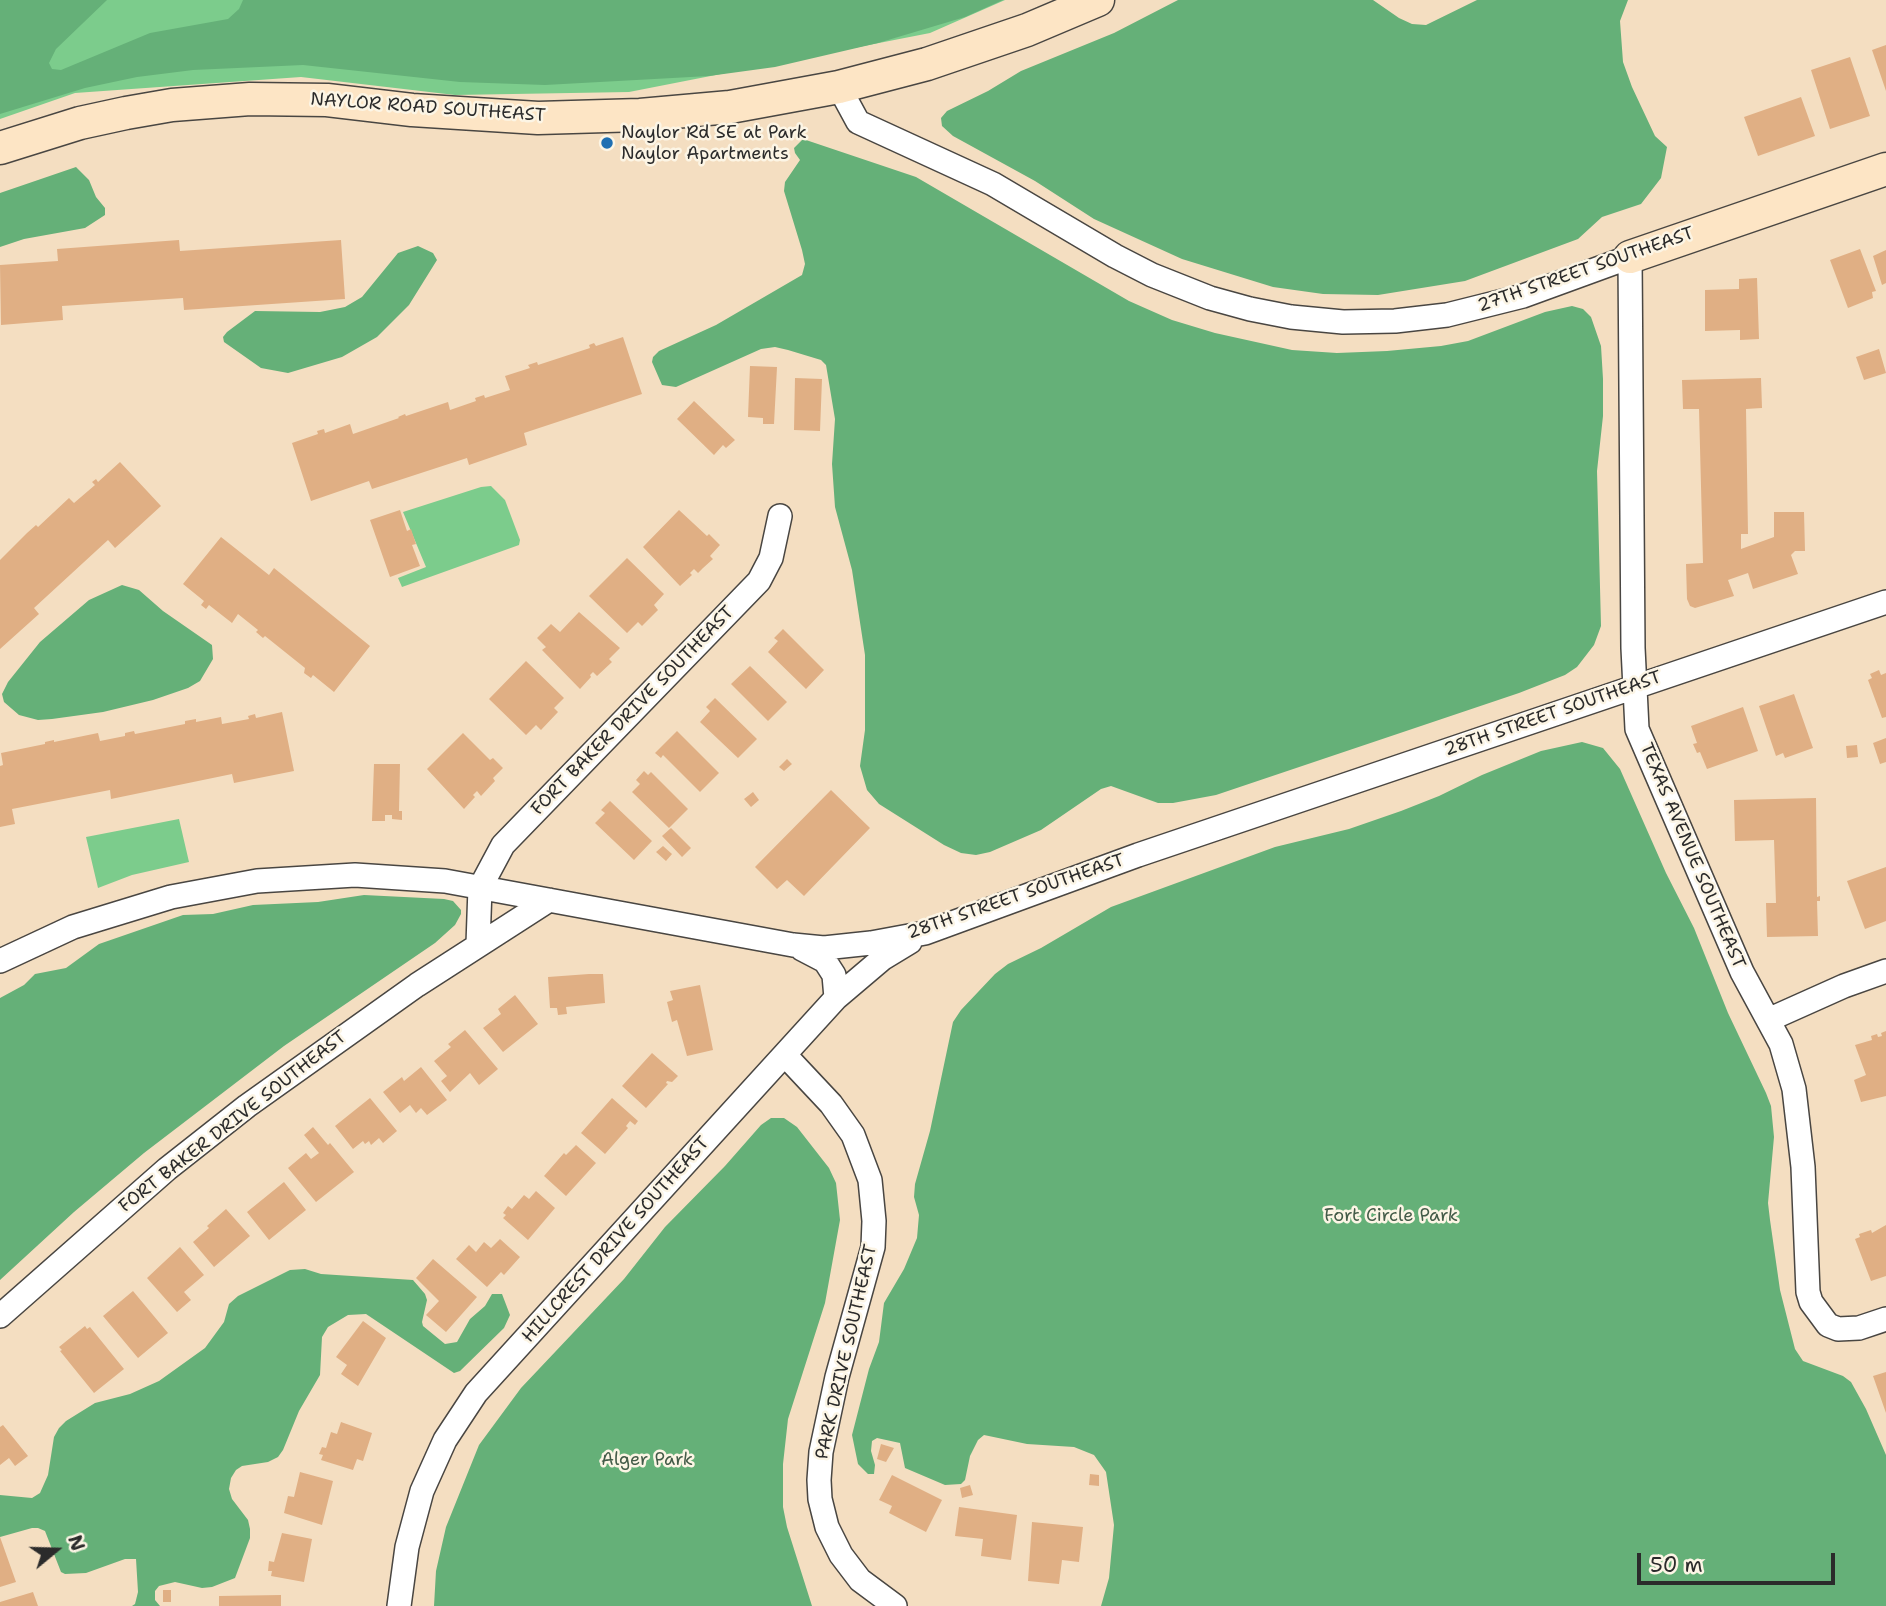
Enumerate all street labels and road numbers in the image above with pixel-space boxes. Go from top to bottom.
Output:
street label: NAYLOR ROAD SOUTHEAST [310,89,546,127]
street label: 27TH STREET SOUTHEAST [1475,223,1697,317]
street label: FORT BAKER DRIVE SOUTHEAST [527,602,739,820]
street label: 28TH STREET SOUTHEAST [1442,667,1664,761]
street label: TEXAS AVENUE SOUTHEAST [1635,740,1749,972]
street label: 28TH STREET SOUTHEAST [905,850,1127,944]
street label: FORT BAKER DRIVE SOUTHEAST [115,1027,351,1217]
street label: HILLCREST DRIVE SOUTHEAST [518,1133,714,1347]
street label: PARK DRIVE SOUTHEAST [812,1242,882,1462]

